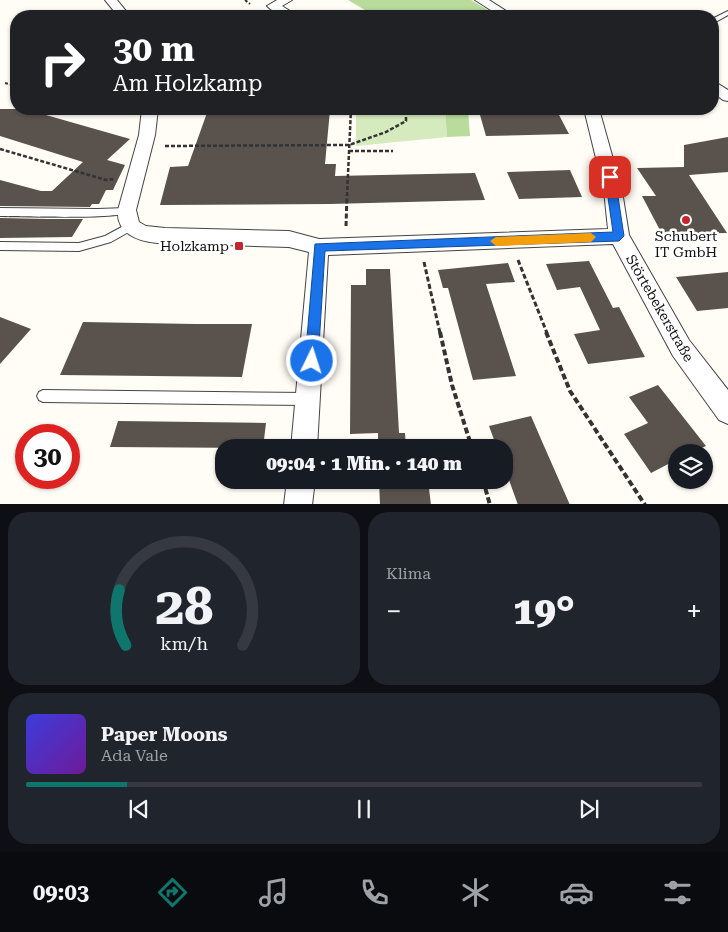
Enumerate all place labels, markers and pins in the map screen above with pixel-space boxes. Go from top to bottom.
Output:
pin [589,156,631,198]
marker: Schubert IT GmbH [680,214,692,226]
place label: Schubert IT GmbH [655,228,718,260]
place label: Holzkamp [160,238,229,254]
marker: Holzkamp [233,240,245,252]

